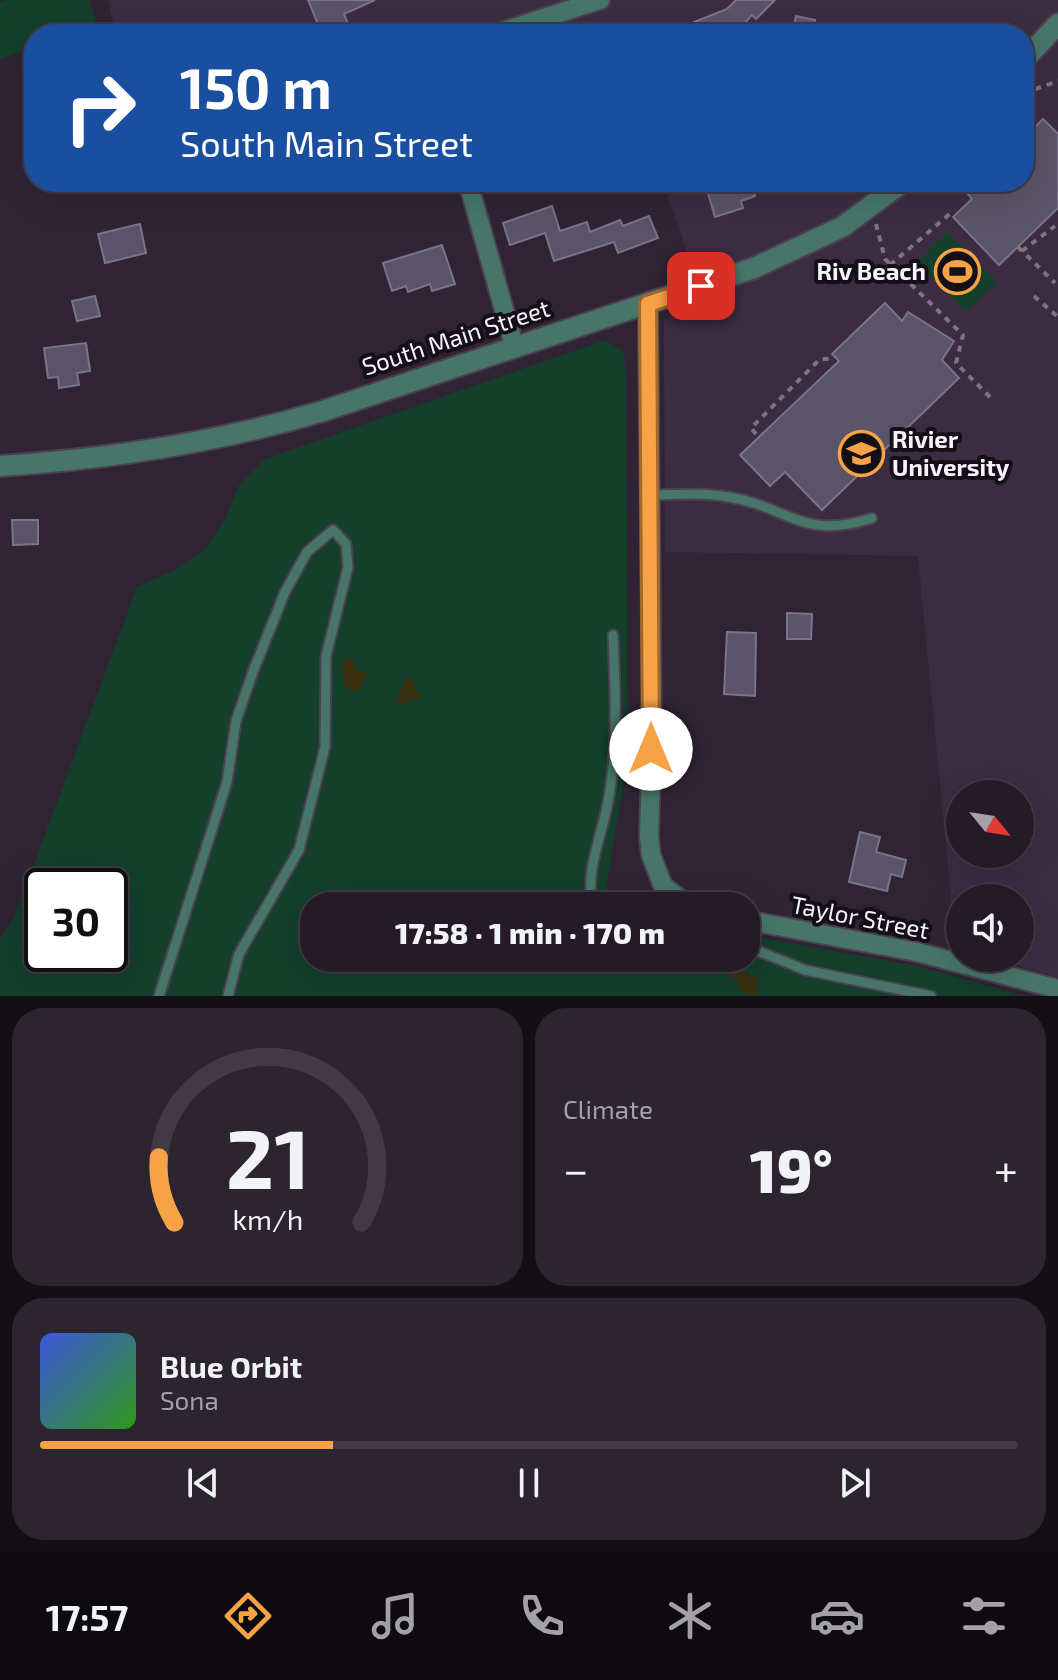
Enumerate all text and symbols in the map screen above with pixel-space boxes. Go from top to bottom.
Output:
text: 150 m [180,53,332,120]
icon: right [48,56,152,160]
text: South Main Street [180,121,473,164]
sports icon: Riv Beach [933,248,981,296]
pin [667,252,735,320]
place label: Riv Beach [816,256,926,285]
icon: arrive [679,264,723,308]
street label: South Main Street [358,293,553,381]
place label: Rivier University [892,424,1010,481]
school or university icon: Rivier University [837,430,885,478]
position arrow [609,707,693,791]
north arrow [946,780,1034,868]
map controls [946,780,1034,972]
speed limit sign: 30 [24,868,128,972]
button: sound [946,884,1034,972]
street label: Taylor Street [789,889,932,944]
text: 17:58 · 1 min · 170 m [395,914,665,950]
text: Climate [563,1093,653,1124]
text: 21 [225,1106,310,1206]
text: 19° [750,1133,833,1205]
text: − [563,1142,589,1195]
text: + [994,1142,1018,1195]
text: km/h [232,1201,303,1236]
text: Blue Orbit [160,1348,302,1384]
text: Sona [160,1384,219,1415]
icon: previous [181,1461,225,1505]
icon: pause [507,1461,551,1505]
icon: next [833,1461,877,1505]
icon: directions [220,1588,276,1644]
icon: music [367,1588,423,1644]
icon: phone [514,1588,570,1644]
icon: climate [662,1588,718,1644]
icon: car [809,1588,865,1644]
icon: filters [956,1588,1012,1644]
text: 17:57 [46,1595,128,1638]

